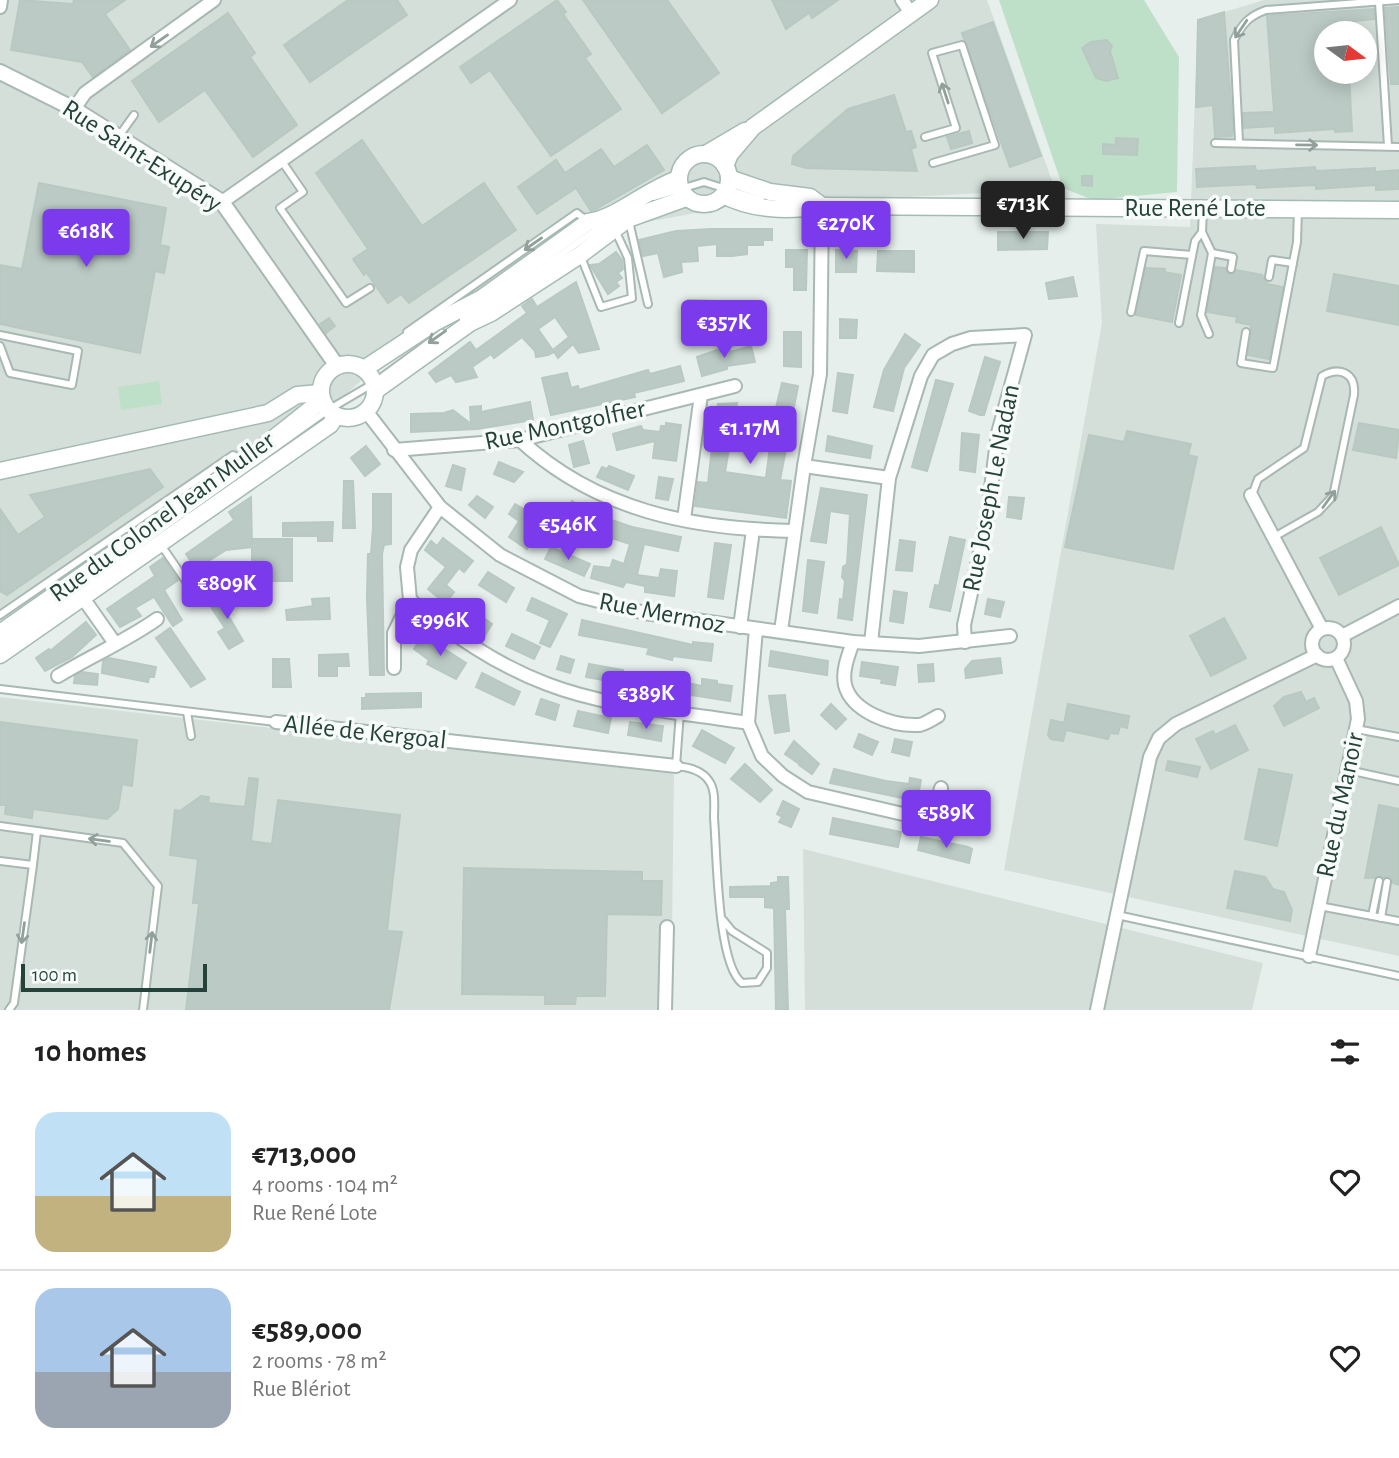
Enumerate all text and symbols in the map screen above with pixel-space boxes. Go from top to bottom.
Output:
one-way arrow [1234,19,1248,38]
north arrow [1314,21,1377,84]
map controls [1314,21,1377,84]
one-way arrow [150,34,169,48]
one-way arrow [938,82,951,104]
street label: Rue Saint-Exupéry [58,95,226,217]
one-way arrow [1295,138,1318,152]
pin: €713K [974,182,1072,241]
text: €713K [997,192,1049,215]
street label: Rue René Lote [1124,195,1266,221]
pin: €270K [797,202,895,261]
pin: €618K [37,210,135,269]
text: €270K [818,212,874,235]
text: €618K [59,220,113,243]
one-way arrow [524,237,543,251]
pin: €357K [675,300,773,360]
text: €357K [697,311,751,334]
one-way arrow [428,330,447,344]
street label: Rue Joseph Le Nadan [958,382,1024,594]
street label: Rue Montgolfier [482,395,648,455]
pin: €1.17M [693,406,807,466]
text: €1.17M [720,417,780,440]
street label: Rue du Colonel Jean Muller [45,427,280,607]
one-way arrow [1321,490,1336,509]
pin: €546K [519,503,617,562]
text: €546K [540,513,596,536]
pin: €809K [178,562,276,621]
text: €809K [198,572,256,595]
street label: Rue Mermoz [597,588,727,638]
pin: €996K [391,598,489,658]
text: €996K [411,609,469,632]
pin: €389K [597,672,695,731]
text: €389K [618,682,674,705]
street label: Allée de Kergoal [282,711,448,753]
street label: Rue du Manoir [1312,730,1368,880]
pin: €589K [897,790,995,850]
text: €589K [918,801,974,824]
one-way arrow [89,833,111,846]
one-way arrow [17,921,30,944]
one-way arrow [145,931,158,954]
scale bar [21,961,206,993]
text: 100 m [32,966,77,985]
icon: filters [1326,1033,1364,1071]
text: 10 homes [35,1037,146,1067]
text: €713,000 [252,1139,356,1169]
icon: home [91,1140,175,1224]
icon: heart [1326,1163,1364,1201]
text: 4 rooms · 104 m² [252,1174,398,1197]
text: Rue René Lote [252,1202,377,1225]
text: €589,000 [252,1315,362,1345]
icon: home [91,1316,175,1400]
icon: heart [1326,1339,1364,1377]
text: 2 rooms · 78 m² [252,1350,387,1373]
text: Rue Blériot [252,1378,351,1401]

